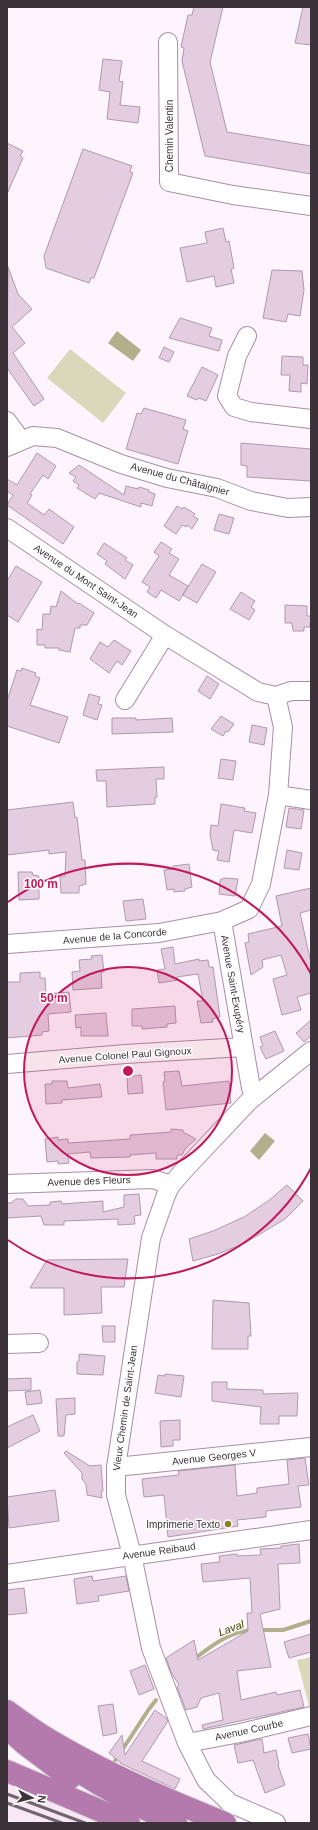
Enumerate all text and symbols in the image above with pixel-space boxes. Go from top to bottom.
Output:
street label: Chemin Valentin [164,100,175,172]
street label: Avenue du Châtaignier [130,461,231,498]
street label: Avenue du Mont Saint-Jean [32,542,140,620]
text: 100 m [24,877,58,891]
street label: Avenue de la Concorde [63,926,168,946]
street label: Avenue Saint-Exupéry [219,934,247,1034]
text: 50 m [40,991,68,1005]
street label: Avenue Colonel Paul Gignoux [58,1045,192,1065]
centre of rings [121,1064,135,1078]
street label: Avenue des Fleurs [47,1174,131,1188]
street label: Vieux Chemin de Saint-Jean [111,1345,139,1471]
street label: Avenue Georges V [171,1447,257,1467]
place label: Imprimerie Texto [146,1519,220,1530]
marker: Imprimerie Texto [223,1519,233,1529]
street label: Avenue Reibaud [122,1540,196,1562]
water label: Laval [217,1618,246,1638]
street label: Avenue Courbe [214,1717,284,1743]
north arrow [12,1778,52,1818]
text: N [35,1795,48,1804]

